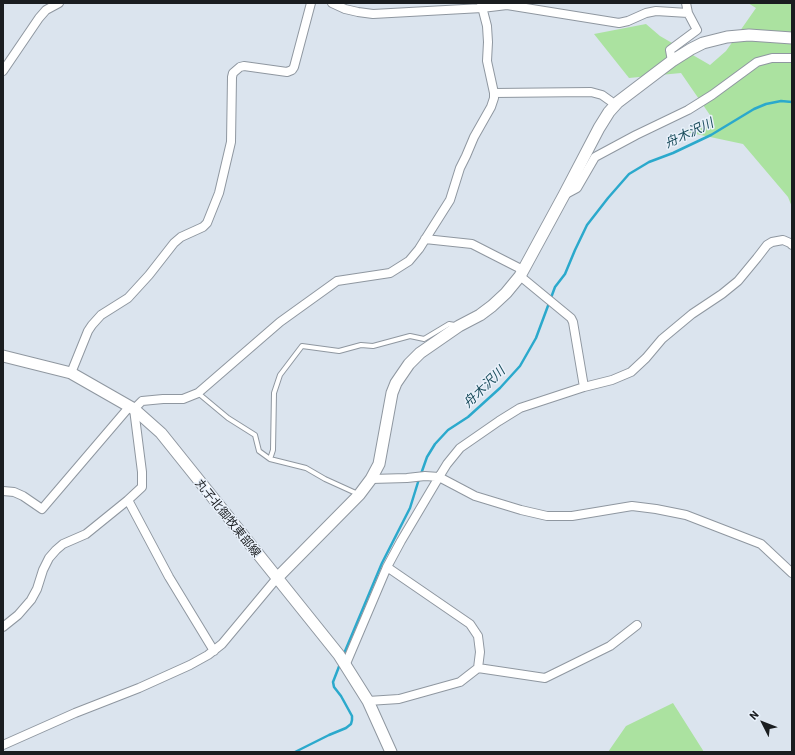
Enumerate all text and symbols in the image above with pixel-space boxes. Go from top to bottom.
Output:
water label: 舟木沢川 [662,115,716,151]
water label: 舟木沢川 [460,363,508,411]
street label: 丸子北御牧東部線 [192,476,264,560]
north arrow [743,703,783,743]
text: N [746,708,761,722]

